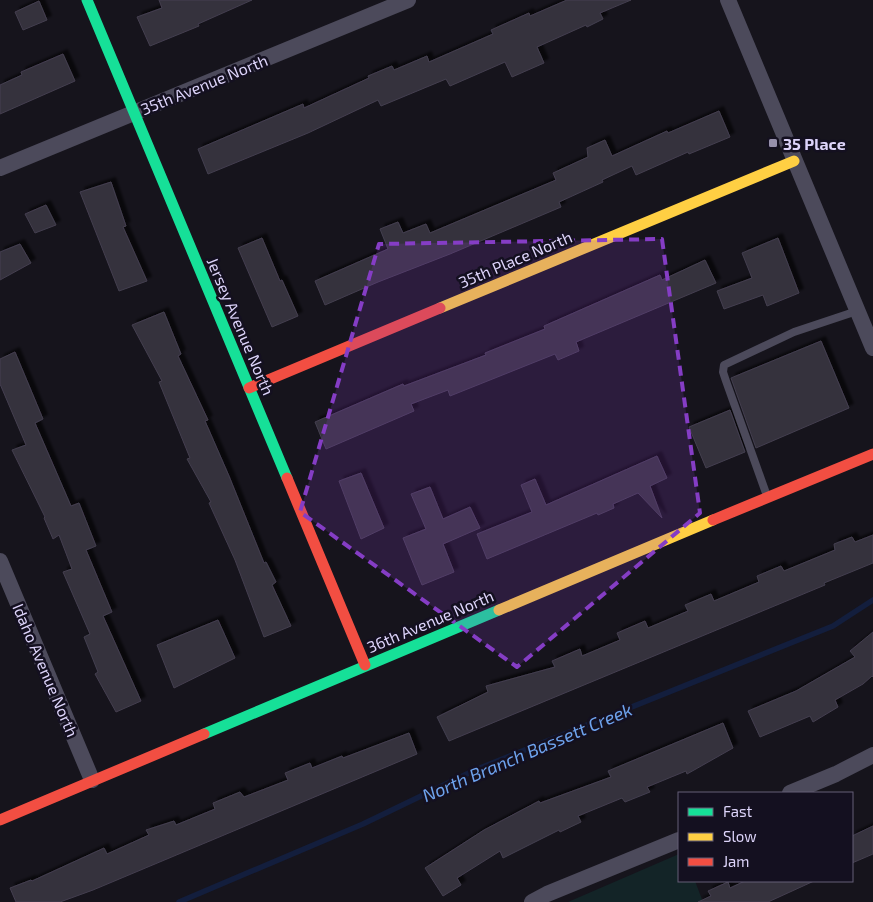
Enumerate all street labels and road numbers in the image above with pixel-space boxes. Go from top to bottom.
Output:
street label: 35th Avenue North [138,50,270,118]
street label: 35th Place North [455,227,575,291]
street label: Jersey Avenue North [203,254,279,398]
street label: 36th Avenue North [364,586,496,656]
street label: Idaho Avenue North [9,600,83,740]

